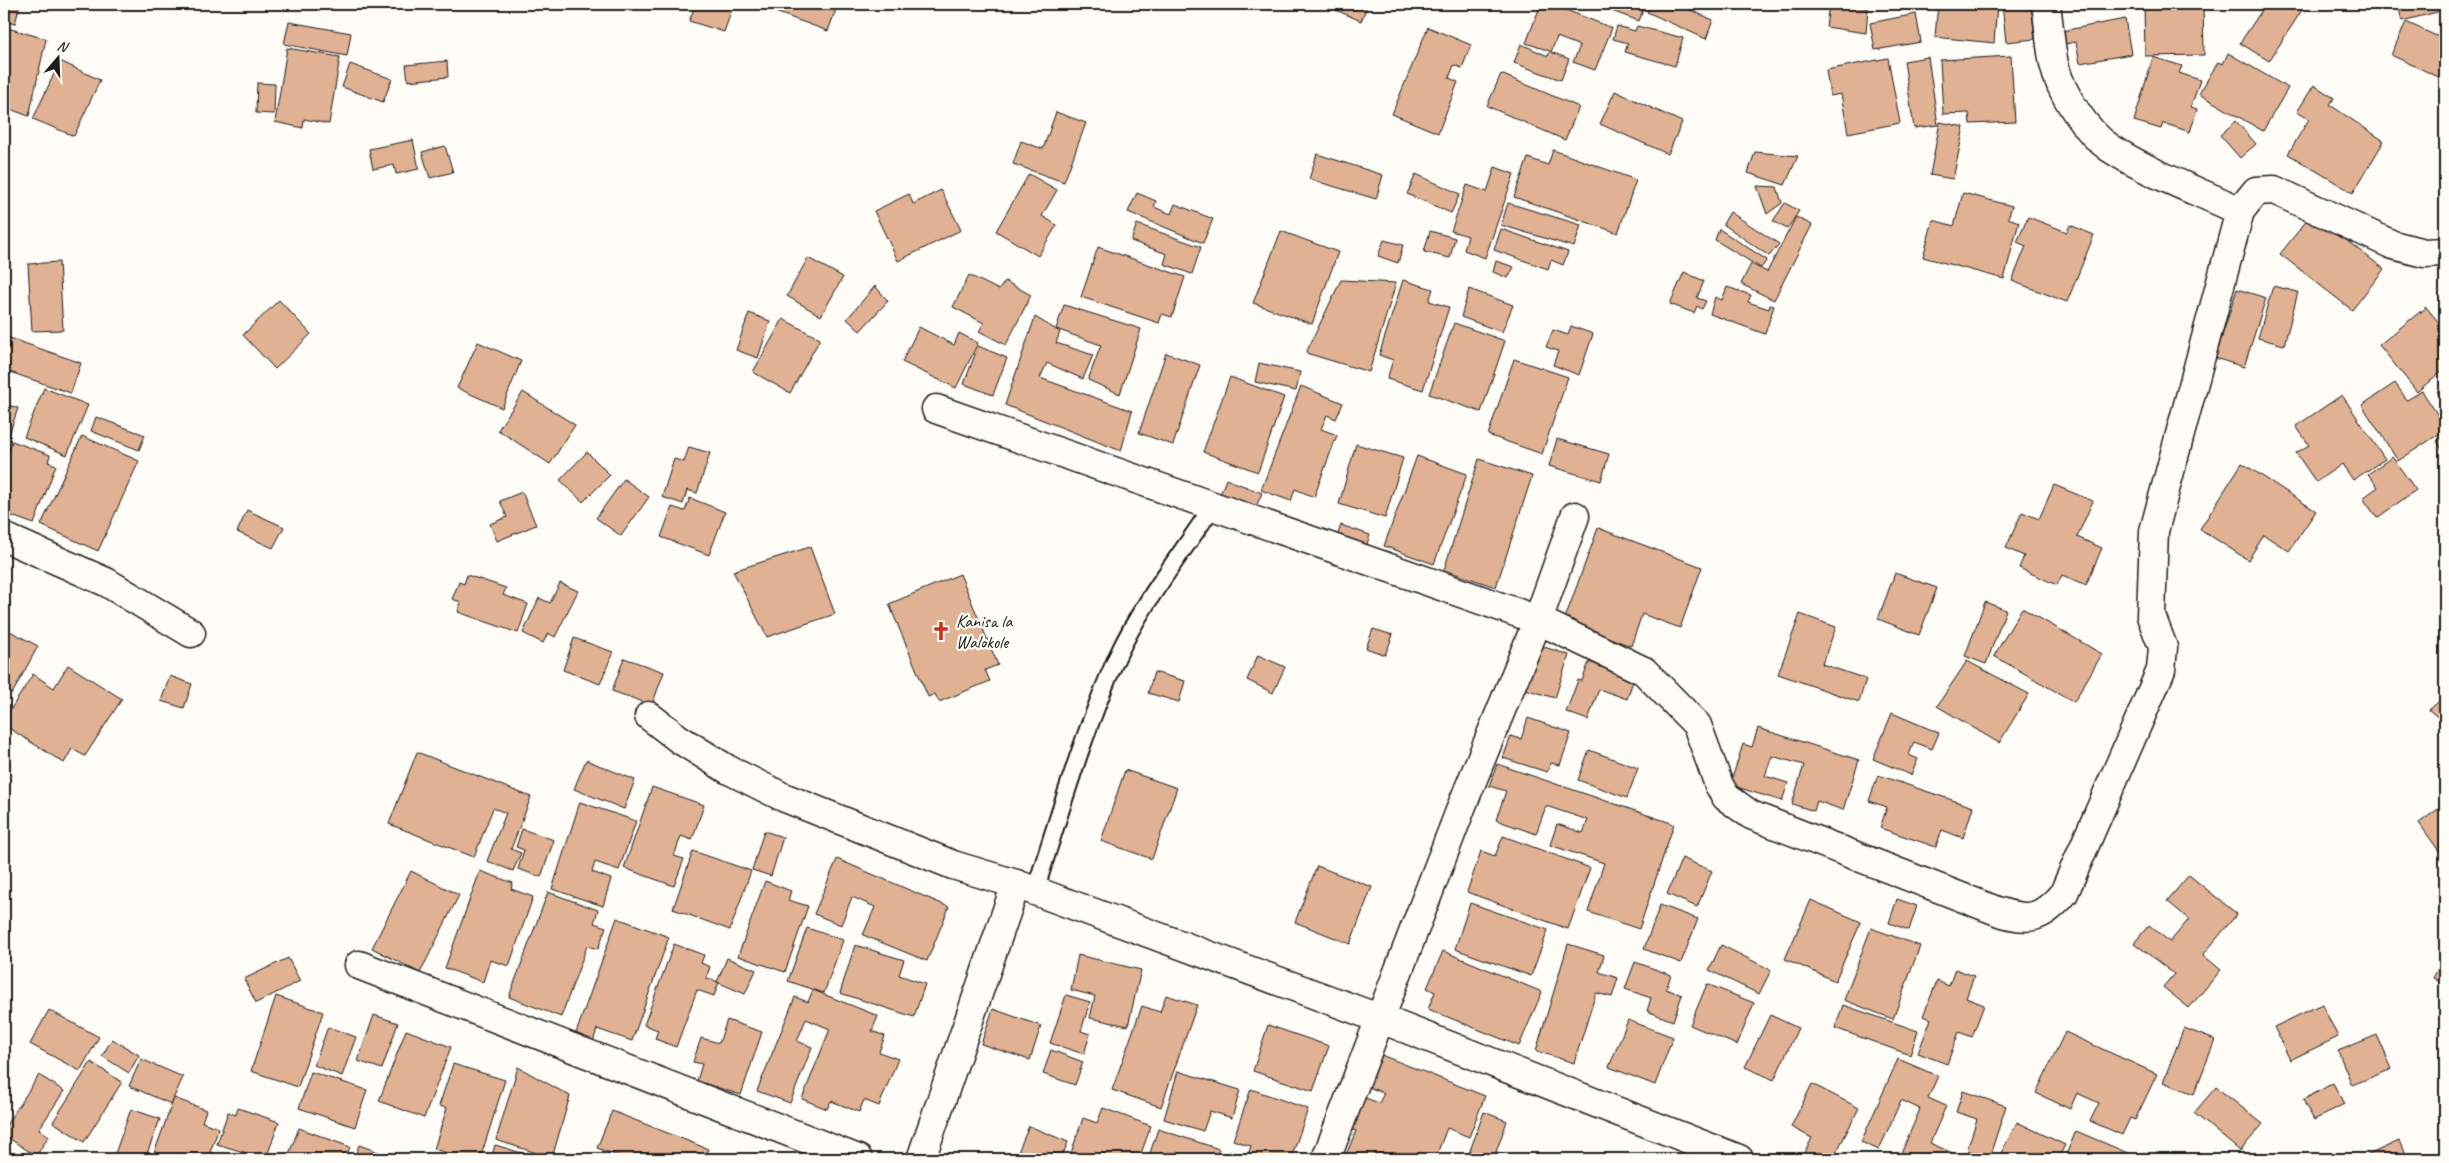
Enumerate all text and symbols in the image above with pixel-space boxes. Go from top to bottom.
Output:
north arrow [32,32,82,82]
text: N [55,37,71,56]
place label: Kanisa la Walokole [956,610,1013,653]
church icon: Kanisa la Walokole [930,620,952,642]

